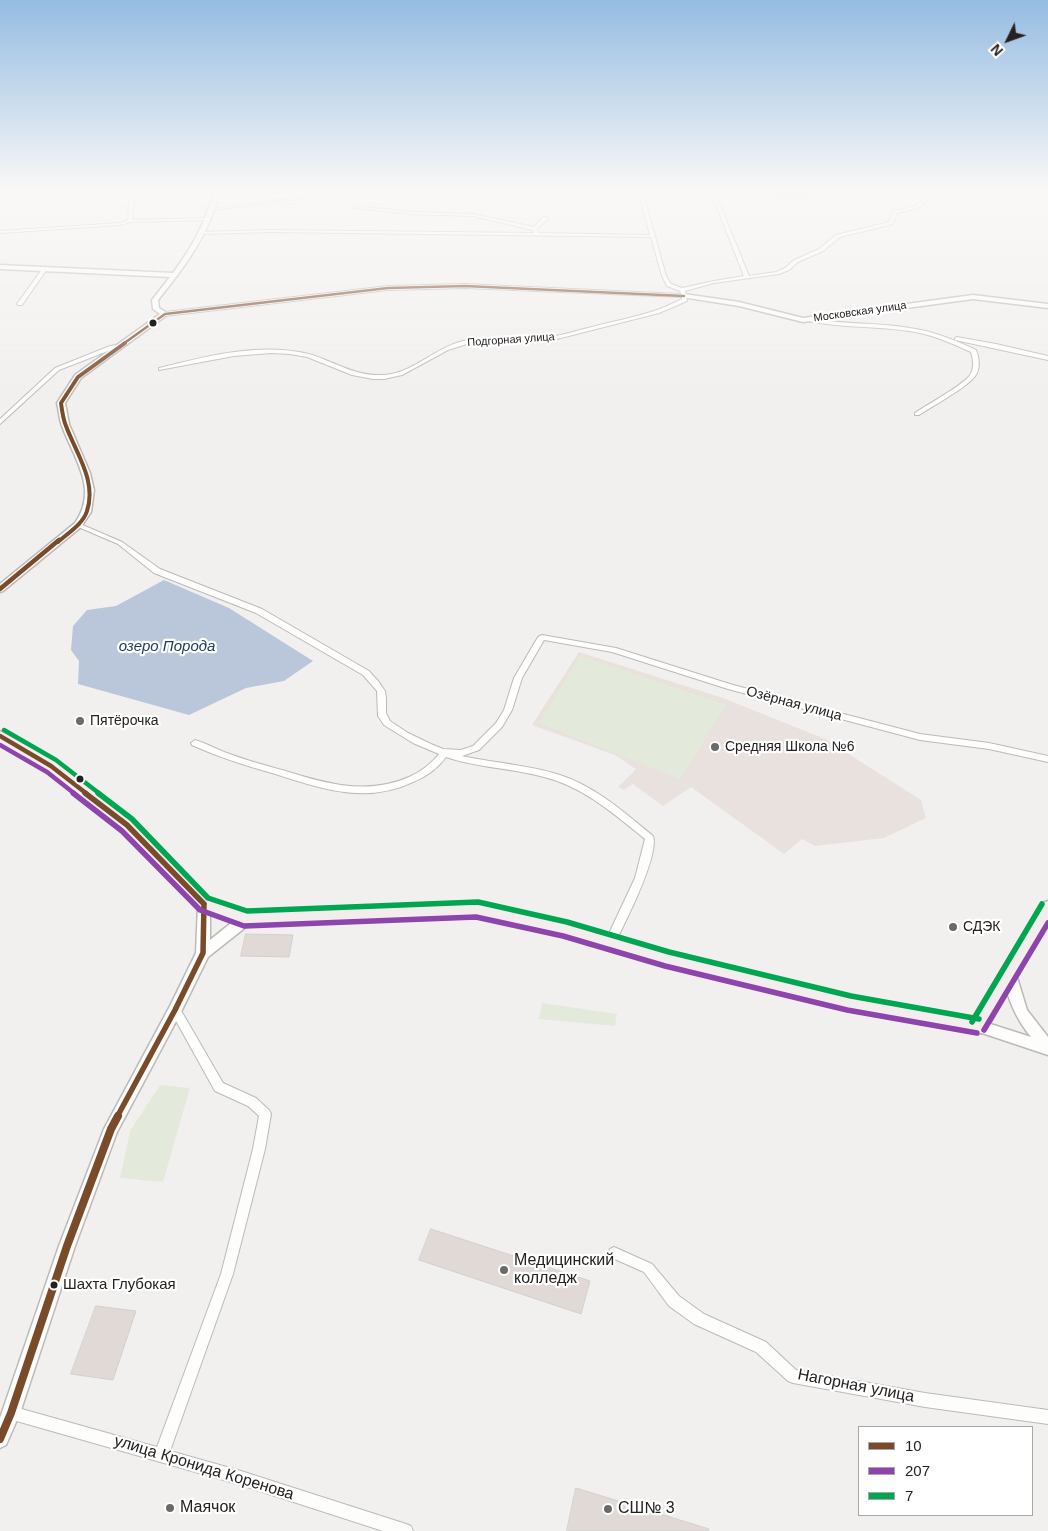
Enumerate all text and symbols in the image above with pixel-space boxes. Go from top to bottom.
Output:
north arrow [983,15,1033,65]
text: N [988,41,1006,59]
street label: Московская улица [813,299,907,325]
unlabelled marker [148,318,158,328]
street label: Подгорная улица [467,330,555,350]
water label: озеро Порода [119,638,215,656]
street label: Озёрная улица [744,683,844,725]
place label: Пятёрочка [90,713,159,729]
marker: Пятёрочка [74,715,86,727]
place label: Средняя Школа №6 [725,739,855,755]
marker: Средняя Школа №6 [709,741,721,753]
unlabelled marker [75,774,85,784]
place label: СДЭК [963,919,1001,935]
marker: СДЭК [947,921,959,933]
place label: Медицинский колледж [514,1251,614,1289]
marker: Медицинский колледж [498,1264,510,1276]
place label: Шахта Глубокая [63,1276,176,1294]
marker: Шахта Глубокая [49,1280,59,1290]
street label: Нагорная улица [796,1365,916,1407]
legend [858,1426,1033,1516]
street label: улица Кронида Коренова [112,1431,296,1505]
text: 10 [905,1437,922,1454]
text: 207 [905,1462,930,1479]
text: 7 [905,1487,913,1504]
place label: Маячок [180,1498,235,1518]
place label: СШ№ 3 [618,1499,675,1519]
marker: Маячок [164,1502,176,1514]
marker: СШ№ 3 [602,1503,614,1515]

